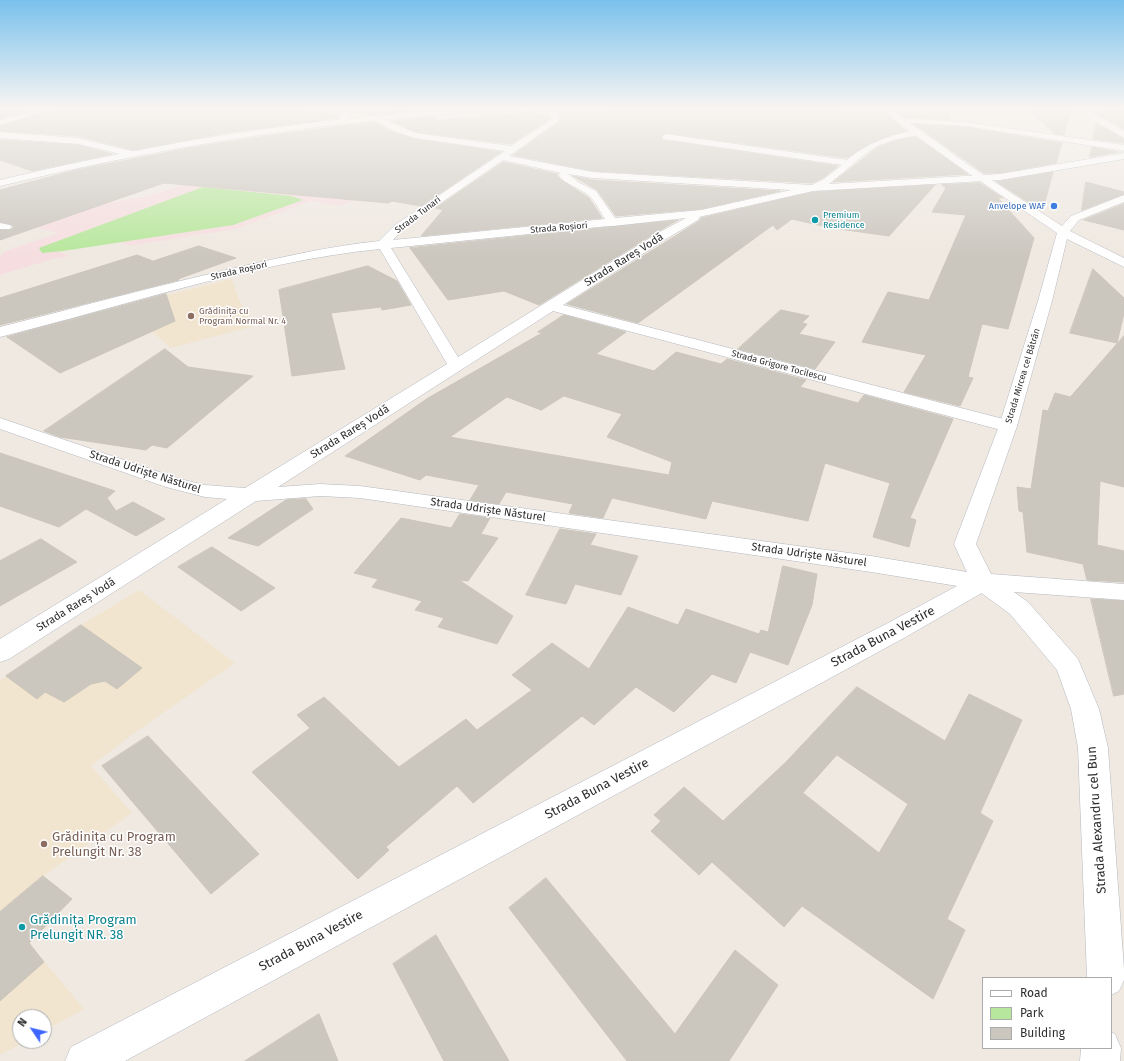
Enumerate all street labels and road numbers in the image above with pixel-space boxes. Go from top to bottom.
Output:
street label: Strada Tunari [393,194,443,236]
street label: Strada Roșiori [530,220,588,236]
street label: Strada Rareș Vodă [582,230,666,290]
street label: Strada Roșiori [210,259,268,283]
street label: Strada Mircea cel Bătrân [1003,327,1043,425]
street label: Strada Grigore Tocilescu [730,348,828,384]
street label: Strada Rareș Vodă [308,402,392,462]
street label: Strada Udriște Năsturel [88,448,202,496]
street label: Strada Udriște Năsturel [429,495,547,525]
street label: Strada Udriște Năsturel [750,540,868,570]
street label: Strada Rareș Vodă [34,575,118,635]
street label: Strada Buna Vestire [828,603,938,671]
street label: Strada Alexandru cel Bun [1084,746,1110,894]
street label: Strada Buna Vestire [542,755,652,823]
street label: Strada Buna Vestire [256,907,366,975]

